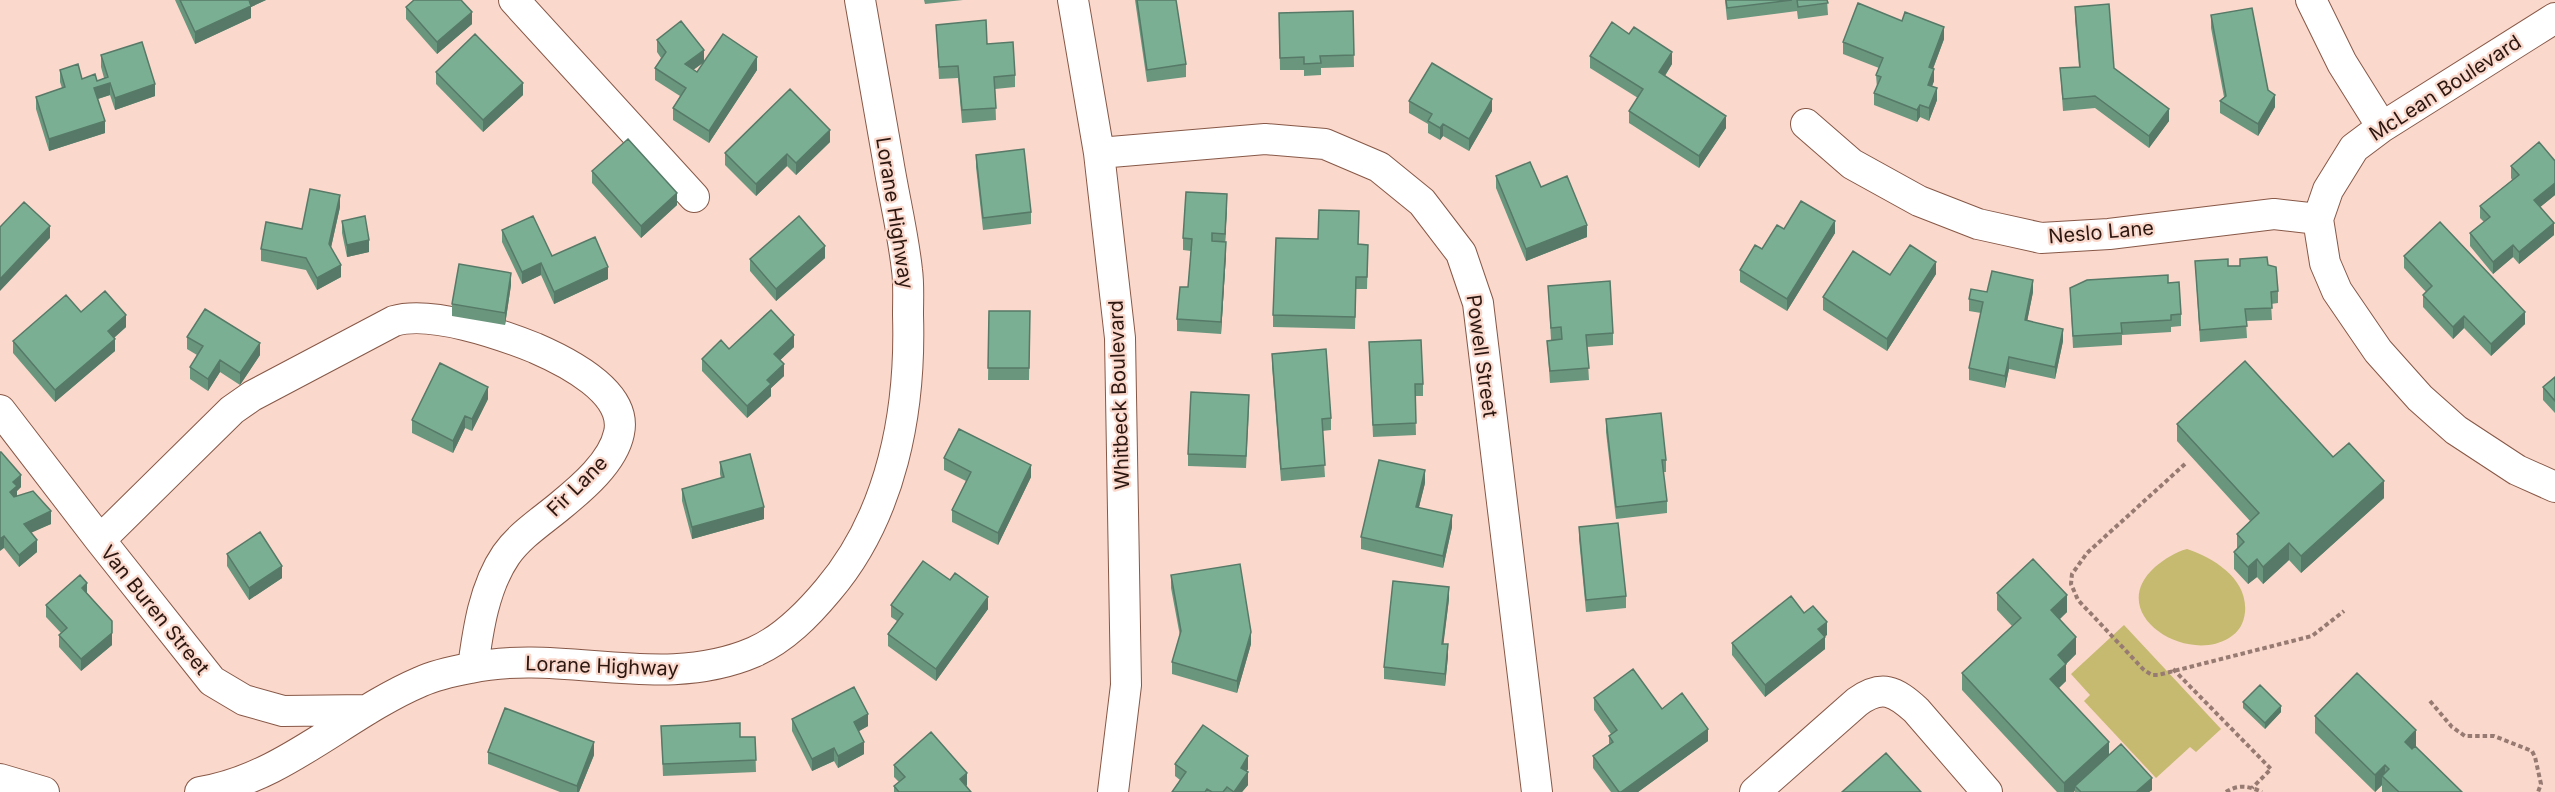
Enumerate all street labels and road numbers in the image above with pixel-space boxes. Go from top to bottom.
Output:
street label: McLean Boulevard [2365,30,2525,146]
street label: Lorane Highway [871,135,919,291]
street label: Neslo Lane [2047,215,2155,249]
street label: Powell Street [1462,293,1503,419]
street label: Whitbeck Boulevard [1104,300,1134,490]
street label: Fir Lane [542,451,612,521]
street label: Van Buren Street [96,541,215,680]
street label: Lorane Highway [525,651,679,681]

